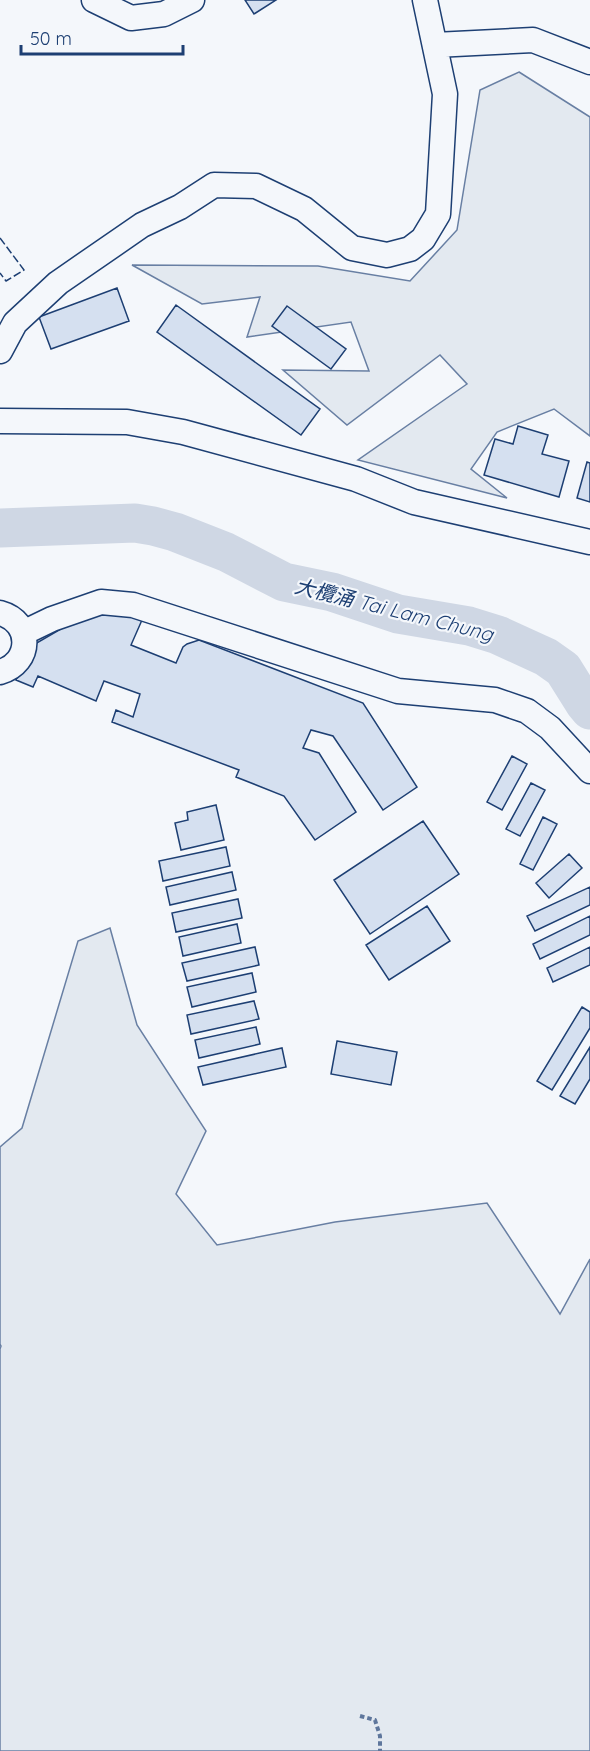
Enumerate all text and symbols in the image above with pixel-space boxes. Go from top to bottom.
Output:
scale bar [21,18,183,56]
text: 50 m [30,27,72,50]
water label: 大欖涌 Tai Lam Chung [292,573,497,647]

